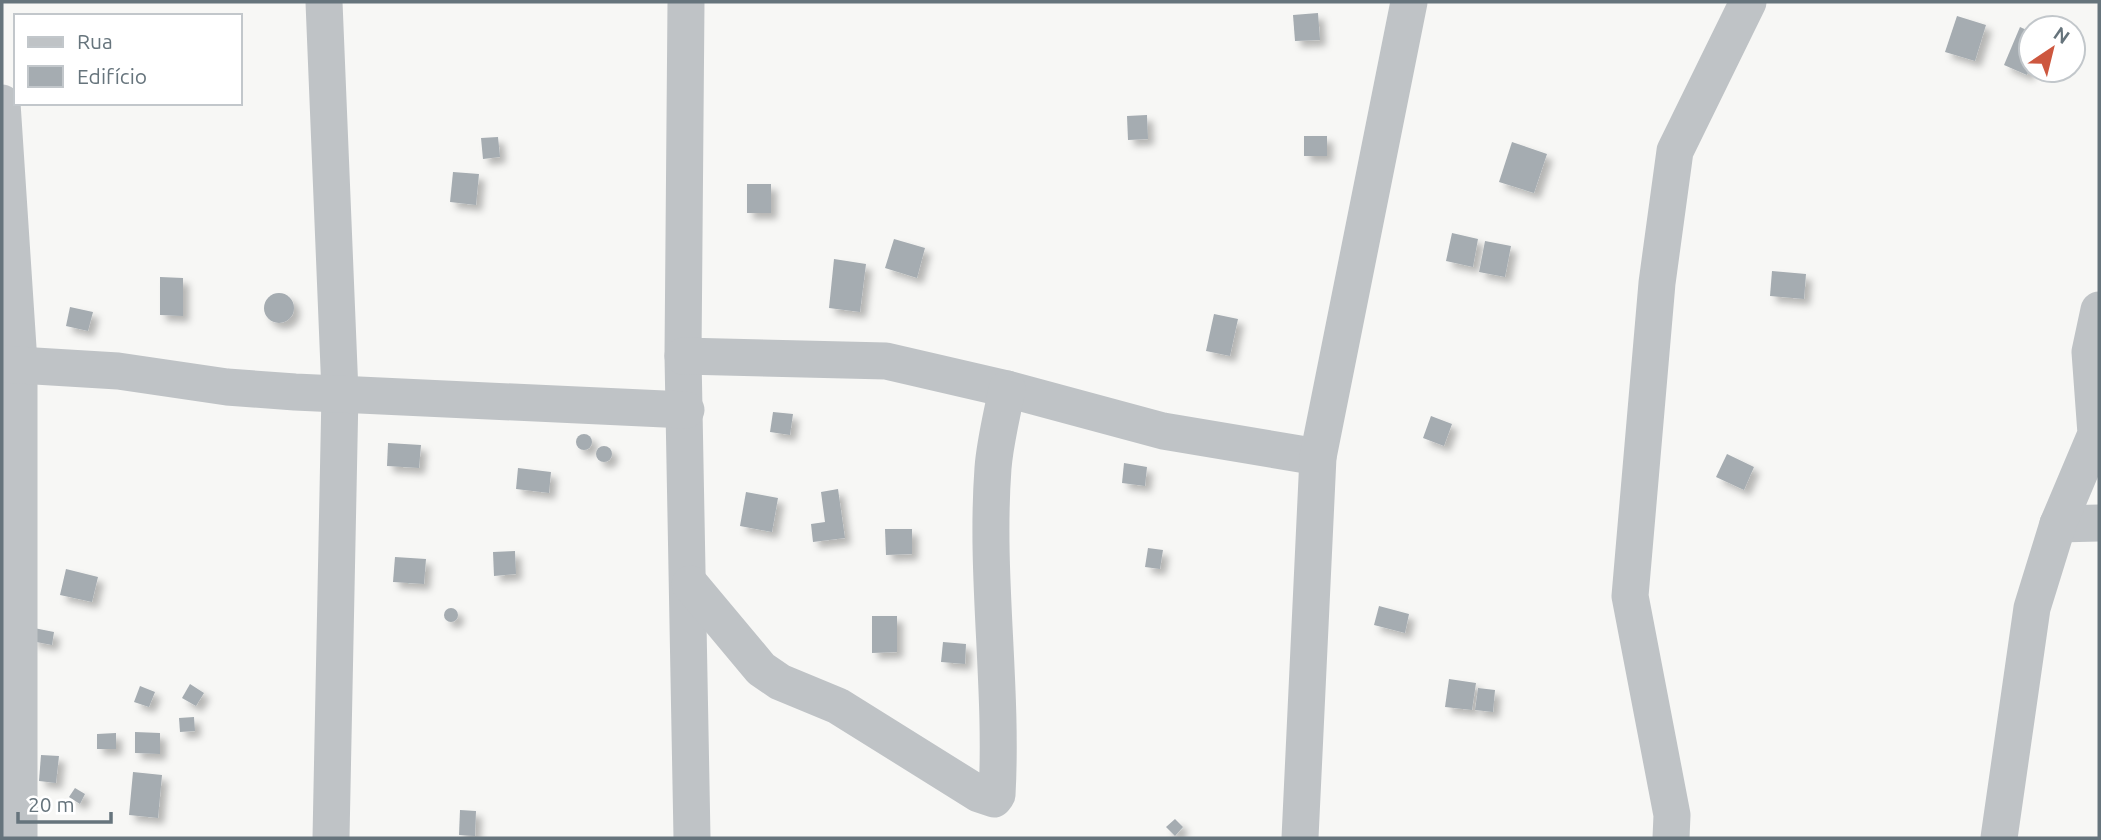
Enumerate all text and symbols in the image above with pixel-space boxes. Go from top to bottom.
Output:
legend [14,14,242,105]
north arrow [2017,14,2087,84]
text: N [2050,22,2074,48]
text: Rua [77,29,113,53]
text: Edifício [77,64,147,88]
scale bar [18,780,110,824]
text: 20 m [28,792,75,816]

